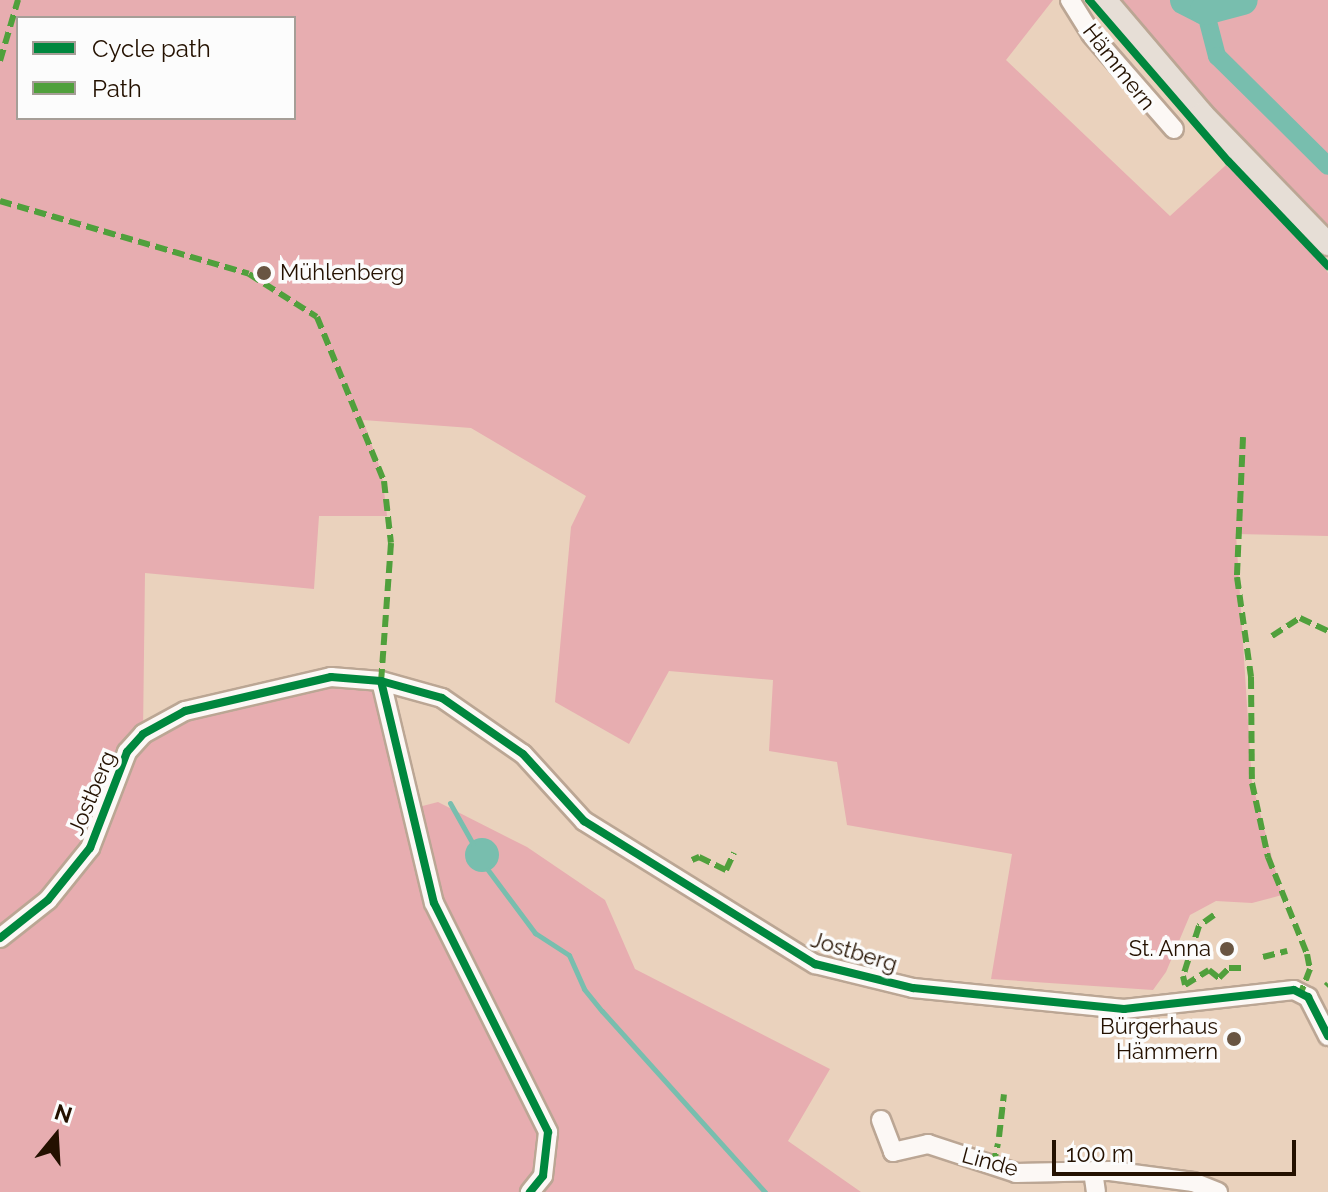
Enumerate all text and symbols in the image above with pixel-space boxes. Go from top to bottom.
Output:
legend [16,16,296,120]
street label: Hämmern [1077,19,1161,115]
text: Cycle path [92,34,211,63]
text: Path [92,74,142,103]
place label: Mühlenberg [280,260,404,286]
marker: Mühlenberg [255,264,273,282]
street label: Jostberg [62,747,122,839]
street label: Jostberg [808,926,900,978]
place label: St. Anna [1128,936,1211,962]
marker: St. Anna [1218,940,1236,958]
place label: Bürgerhaus Hämmern [1100,1013,1218,1064]
marker: Bürgerhaus Hämmern [1225,1030,1243,1048]
north arrow [16,1096,96,1176]
text: N [51,1098,75,1128]
scale bar [1056,1124,1300,1174]
text: 100 m [1066,1139,1134,1168]
street label: Linde [959,1142,1021,1182]

